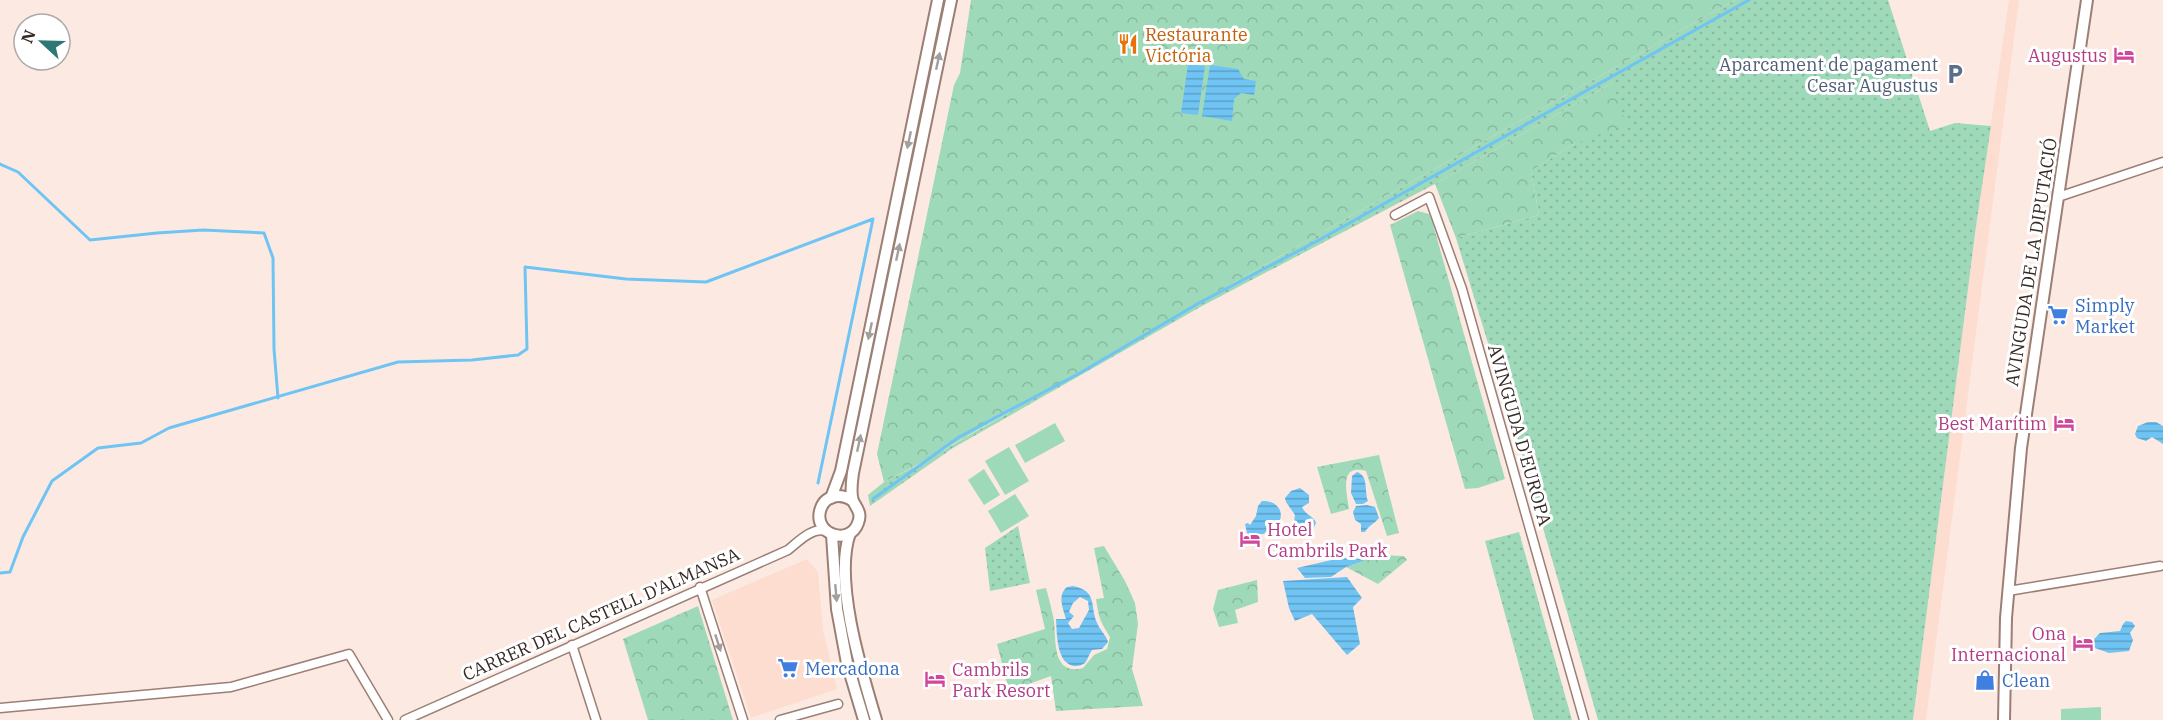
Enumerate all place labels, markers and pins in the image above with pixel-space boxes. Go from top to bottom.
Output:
place label: Restaurante Victória [1145,23,1248,67]
restaurant icon: Restaurante Victória [1116,32,1140,56]
hotel icon: Augustus [2112,43,2136,67]
place label: Augustus [2028,44,2107,67]
place label: Aparcament de pagament Cesar Augustus [1719,53,1938,97]
parking icon: Aparcament de pagament Cesar Augustus [1943,62,1967,86]
place label: Simply Market [2075,294,2135,338]
supermarket icon: Simply Market [2046,303,2070,327]
hotel icon: Best Marítim [2052,411,2076,435]
place label: Best Marítim [1938,412,2047,435]
place label: Hotel Cambrils Park [1267,518,1388,562]
hotel icon: Hotel Cambrils Park [1238,527,1262,551]
place label: Ona Internacional [1951,622,2066,666]
hotel icon: Ona Internacional [2071,631,2095,655]
supermarket icon: Mercadona [776,656,800,680]
place label: Mercadona [805,657,900,680]
place label: Cambrils Park Resort [952,658,1050,702]
hotel icon: Cambrils Park Resort [923,667,947,691]
shop icon: Clean [1973,668,1997,692]
place label: Clean [2002,669,2050,692]

